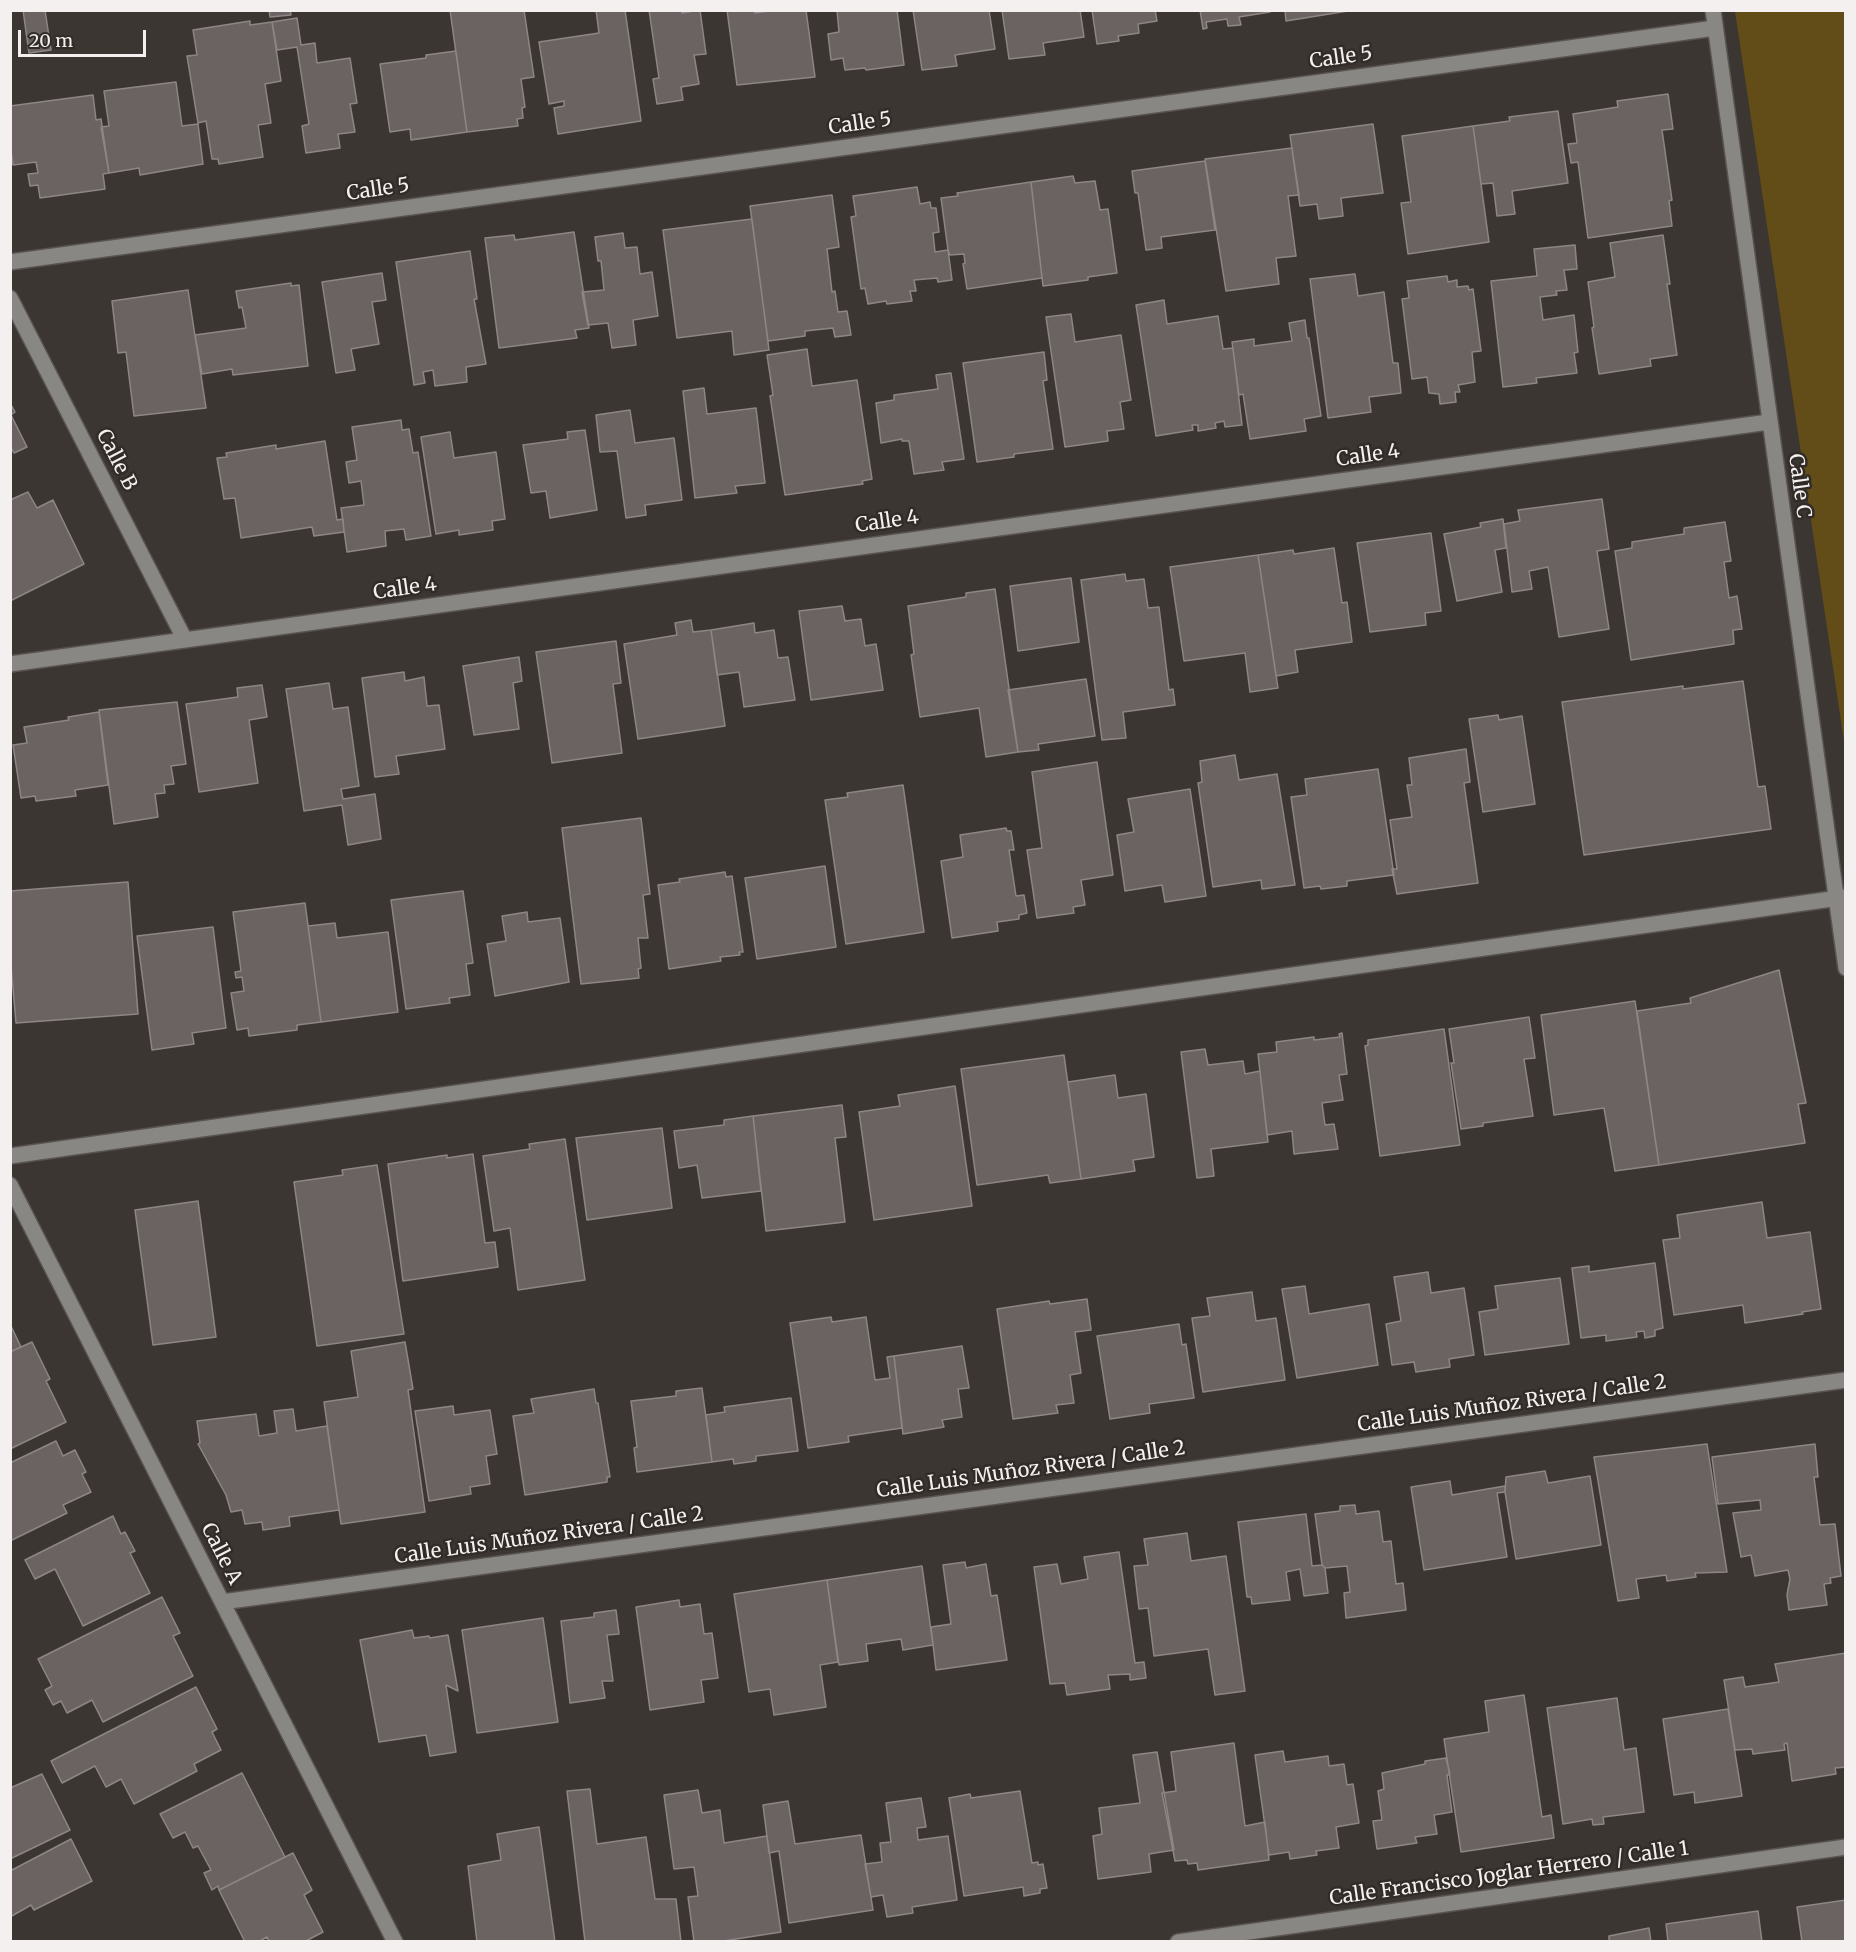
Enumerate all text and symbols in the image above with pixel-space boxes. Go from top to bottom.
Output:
scale bar [21,18,148,56]
text: 20 m [29,29,73,52]
street label: Calle 5 [1308,42,1374,74]
street label: Calle 5 [827,108,893,140]
street label: Calle 5 [345,174,411,206]
street label: Calle B [91,426,141,494]
street label: Calle 4 [1335,440,1401,472]
street label: Calle C [1783,452,1815,520]
street label: Calle 4 [854,506,920,538]
street label: Calle 4 [372,573,438,605]
street label: Calle Luis Muñoz Rivera / Calle 2 [1356,1370,1668,1438]
street label: Calle Luis Muñoz Rivera / Calle 2 [875,1436,1187,1504]
street label: Calle Luis Muñoz Rivera / Calle 2 [393,1502,705,1570]
street label: Calle A [195,1519,247,1589]
street label: Calle Francisco Joglar Herrero / Calle 1 [1328,1837,1690,1911]

